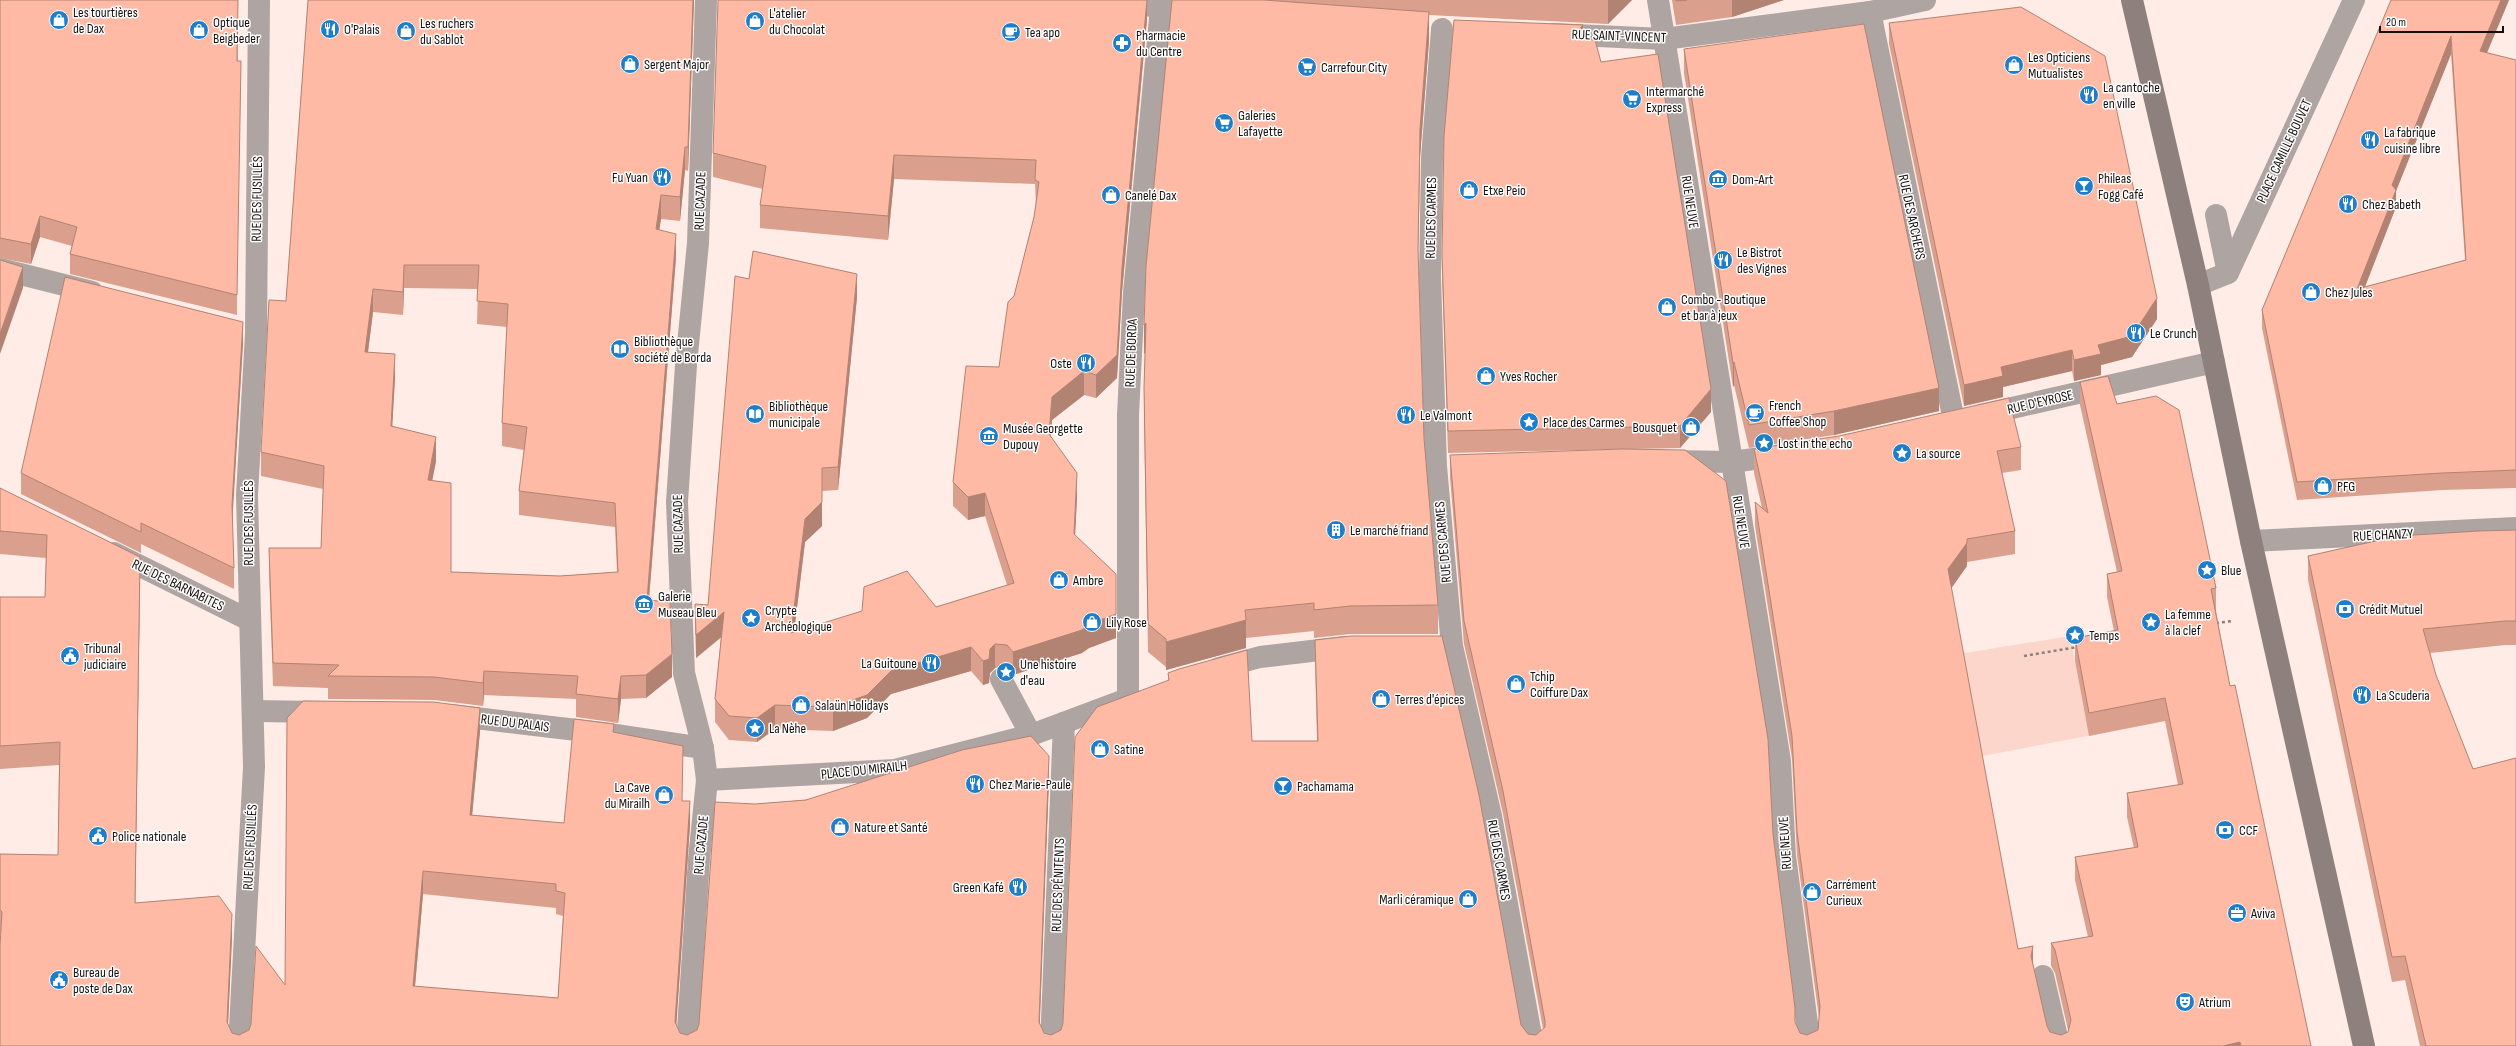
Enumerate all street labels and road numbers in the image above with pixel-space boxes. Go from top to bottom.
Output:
street label: RUE SAINT-VINCENT [1571,26,1667,46]
street label: PLACE CAMILLE BOUVET [2253,96,2316,205]
street label: RUE DES FUSILLÉS [248,156,266,242]
street label: RUE CAZADE [690,171,710,231]
street label: RUE DES ARCHERS [1895,173,1929,261]
street label: RUE NEUVE [1677,174,1703,230]
street label: RUE DES CARMES [1422,177,1440,259]
street label: RUE DE BORDA [1121,317,1141,388]
street label: RUE D'EYROSE [2005,386,2075,418]
street label: RUE DES FUSILLÉS [240,480,257,566]
street label: RUE CAZADE [669,494,687,554]
street label: RUE NEUVE [1728,494,1754,550]
street label: RUE DES CARMES [1431,501,1455,583]
street label: RUE CHANZY [2353,525,2414,545]
street label: RUE DES BARNABITES [129,555,227,615]
street label: RUE DU PALAIS [480,710,550,736]
street label: PLACE DU MIRAILH [820,757,908,783]
street label: RUE DES FUSILLÉS [239,804,261,890]
street label: RUE CAZADE [690,815,712,875]
street label: RUE NEUVE [1775,816,1795,870]
street label: RUE DES CARMES [1484,818,1514,902]
street label: RUE DES PÉNITENTS [1048,838,1068,932]

